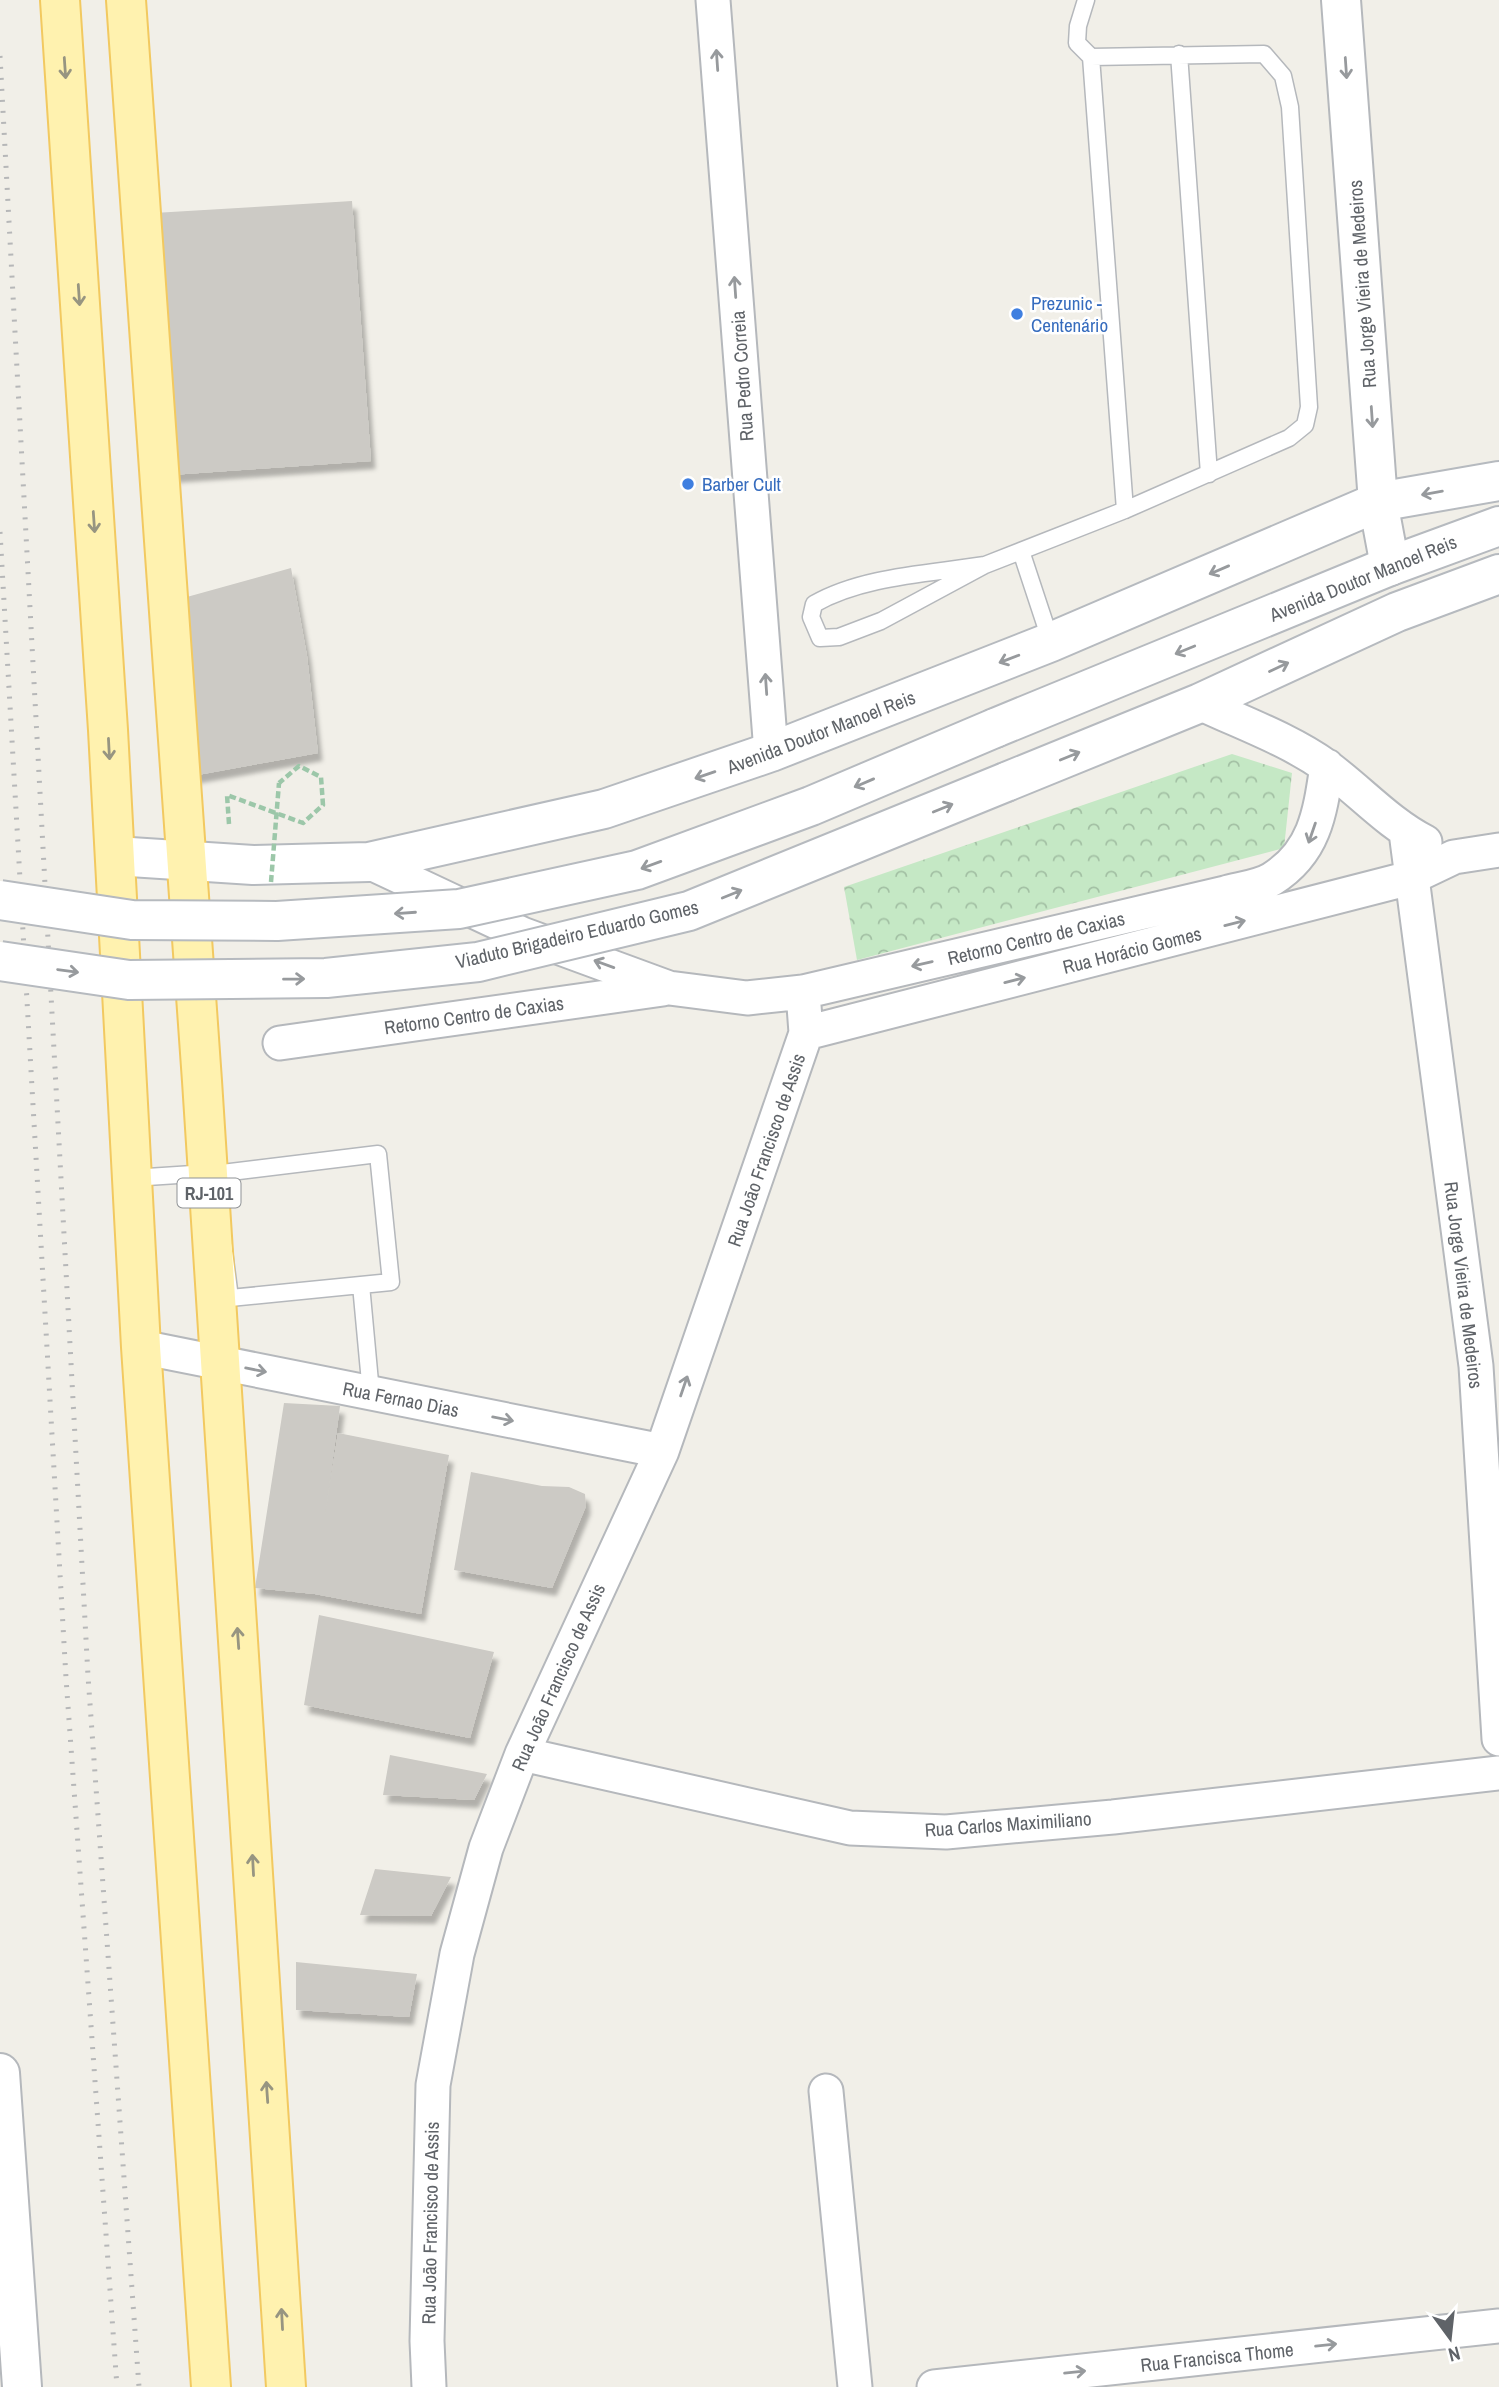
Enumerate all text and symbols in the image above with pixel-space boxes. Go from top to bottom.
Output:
one-way arrow [710,49,723,72]
one-way arrow [58,56,71,79]
one-way arrow [1340,56,1353,79]
street label: Rua Jorge Vieira de Medeiros [1342,179,1382,389]
one-way arrow [728,276,741,298]
one-way arrow [73,283,86,306]
place label: Prezunic - Centenário [1031,290,1108,338]
marker: Prezunic - Centenário [1009,306,1025,322]
street label: Rua Pedro Correia [724,310,760,442]
one-way arrow [1365,405,1378,428]
place label: Barber Cult [702,471,781,497]
marker: Barber Cult [680,476,696,492]
one-way arrow [1421,487,1444,500]
one-way arrow [88,510,101,533]
street label: Avenida Doutor Manoel Reis [1265,528,1461,628]
one-way arrow [1209,565,1230,578]
one-way arrow [1175,645,1196,658]
one-way arrow [999,653,1021,666]
one-way arrow [1268,660,1289,673]
one-way arrow [759,674,772,696]
street label: Avenida Doutor Manoel Reis [722,684,919,780]
one-way arrow [102,737,115,760]
one-way arrow [1058,749,1080,762]
one-way arrow [695,770,717,782]
one-way arrow [854,778,875,791]
one-way arrow [931,800,953,813]
one-way arrow [1305,821,1317,843]
one-way arrow [641,859,663,872]
one-way arrow [721,886,742,899]
street label: Viaduto Brigadeiro Eduardo Gomes [453,893,701,975]
street label: Retorno Centro de Caxias [945,905,1127,971]
one-way arrow [394,907,417,920]
one-way arrow [1223,916,1246,929]
street label: Rua Horácio Gomes [1060,920,1204,980]
one-way arrow [594,957,616,969]
one-way arrow [911,959,933,972]
one-way arrow [56,965,78,978]
one-way arrow [283,972,306,985]
one-way arrow [1003,973,1025,986]
street label: Retorno Centro de Caxias [383,990,566,1040]
street label: Rua Joāo Francisco de Assis [721,1050,811,1250]
road number: RJ-101 [178,1178,241,1208]
street label: Rua Jorge Vieira de Medeiros [1438,1180,1490,1390]
one-way arrow [244,1363,267,1377]
street label: Rua Fernao Dias [341,1375,462,1423]
one-way arrow [679,1376,691,1398]
one-way arrow [491,1413,514,1426]
street label: Rua Joāo Francisco de Assis [505,1579,611,1775]
one-way arrow [231,1627,244,1650]
street label: Rua Carlos Maximiliano [924,1805,1092,1843]
one-way arrow [247,1854,260,1877]
one-way arrow [260,2081,273,2104]
street label: Rua Joāo Francisco de Assis [415,2121,445,2325]
north arrow [1415,2303,1485,2373]
one-way arrow [275,2308,288,2331]
street label: Rua Francisca Thome [1139,2336,1295,2378]
one-way arrow [1314,2339,1337,2352]
text: N [1446,2340,1463,2368]
one-way arrow [1063,2365,1086,2378]

